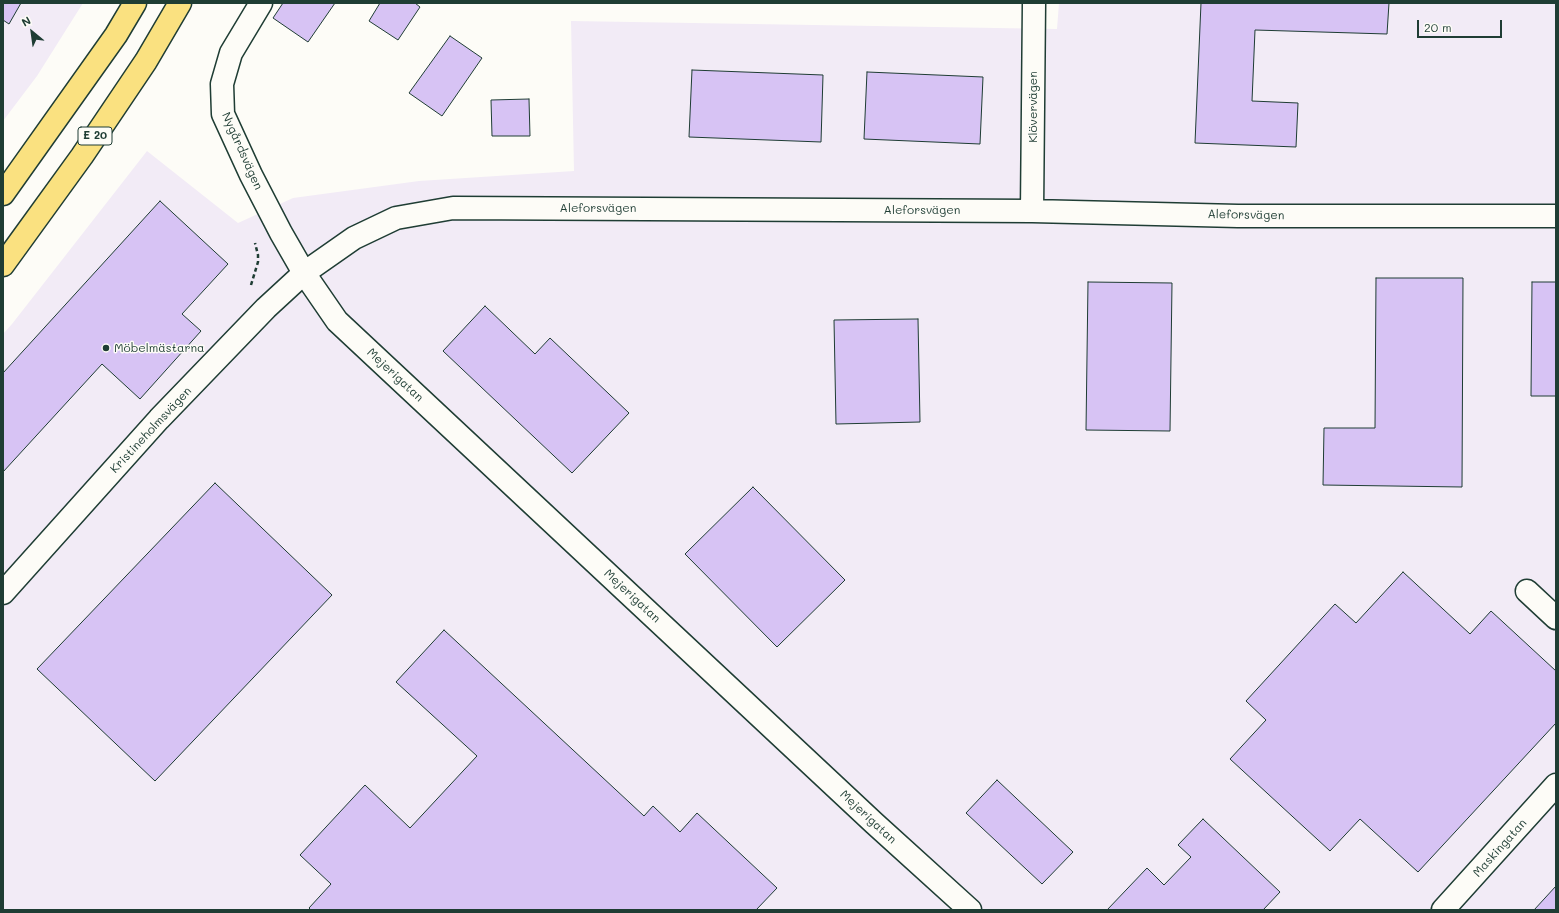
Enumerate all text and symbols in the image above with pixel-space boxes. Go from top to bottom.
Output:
north arrow [12,12,52,52]
text: N [19,12,33,30]
scale bar [1419,12,1504,38]
text: 20 m [1424,19,1452,35]
street label: Klövervägen [1026,71,1040,143]
street label: Nygårdsvägen [218,110,266,192]
road number: E 20 [78,127,112,145]
street label: Aleforsvägen [560,201,636,215]
street label: Aleforsvägen [884,203,960,217]
street label: Aleforsvägen [1207,207,1285,223]
place label: Möbelmästarna [114,341,205,355]
marker: Möbelmästarna [101,343,111,353]
street label: Mejerigatan [364,345,426,405]
street label: Kristineholmsvägen [107,384,195,476]
street label: Mejerigatan [601,566,663,626]
street label: Mejerigatan [837,787,899,847]
street label: Maskingatan [1470,816,1530,880]

